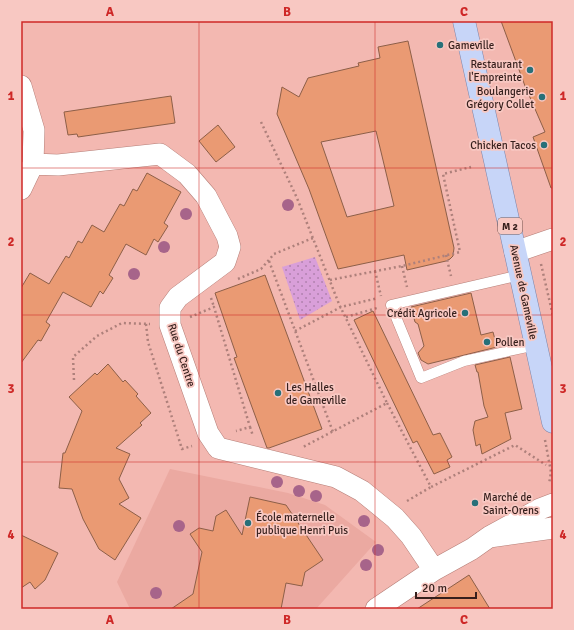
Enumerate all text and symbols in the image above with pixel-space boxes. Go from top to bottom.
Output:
text: A [106,4,115,20]
text: B [283,4,291,20]
text: C [460,4,468,20]
place label: Gameville [448,39,494,52]
marker: Gameville [435,40,445,50]
place label: Restaurant l'Empreinte [468,58,522,84]
marker: Restaurant l'Empreinte [525,65,535,75]
place label: Boulangerie Grégory Collet [466,85,534,111]
text: 1 [7,88,15,104]
text: 1 [559,88,567,104]
marker: Boulangerie Grégory Collet [537,92,547,102]
place label: Chicken Tacos [470,139,536,152]
marker: Chicken Tacos [539,140,549,150]
road number: M 2 [498,218,522,234]
text: 2 [7,234,15,250]
text: 2 [559,234,567,250]
street label: Avenue de Gameville [507,243,540,341]
place label: Crédit Agricole [387,307,457,320]
marker: Crédit Agricole [460,308,470,318]
street label: Rue du Centre [165,322,198,388]
place label: Pollen [495,336,524,349]
marker: Pollen [482,337,492,347]
text: 3 [7,381,15,397]
place label: Les Halles de Gameville [286,381,346,407]
text: 3 [559,381,567,397]
marker: Les Halles de Gameville [273,388,283,398]
place label: Marché de Saint-Orens [483,491,539,517]
marker: Marché de Saint-Orens [470,498,480,508]
place label: École maternelle publique Henri Puis [256,510,348,537]
marker: École maternelle publique Henri Puis [243,518,253,528]
text: 4 [7,527,15,543]
text: 4 [559,527,567,543]
scale bar [416,574,476,600]
text: 20 m [422,581,447,596]
text: A [106,612,115,628]
text: B [283,612,291,628]
text: C [460,612,468,628]

